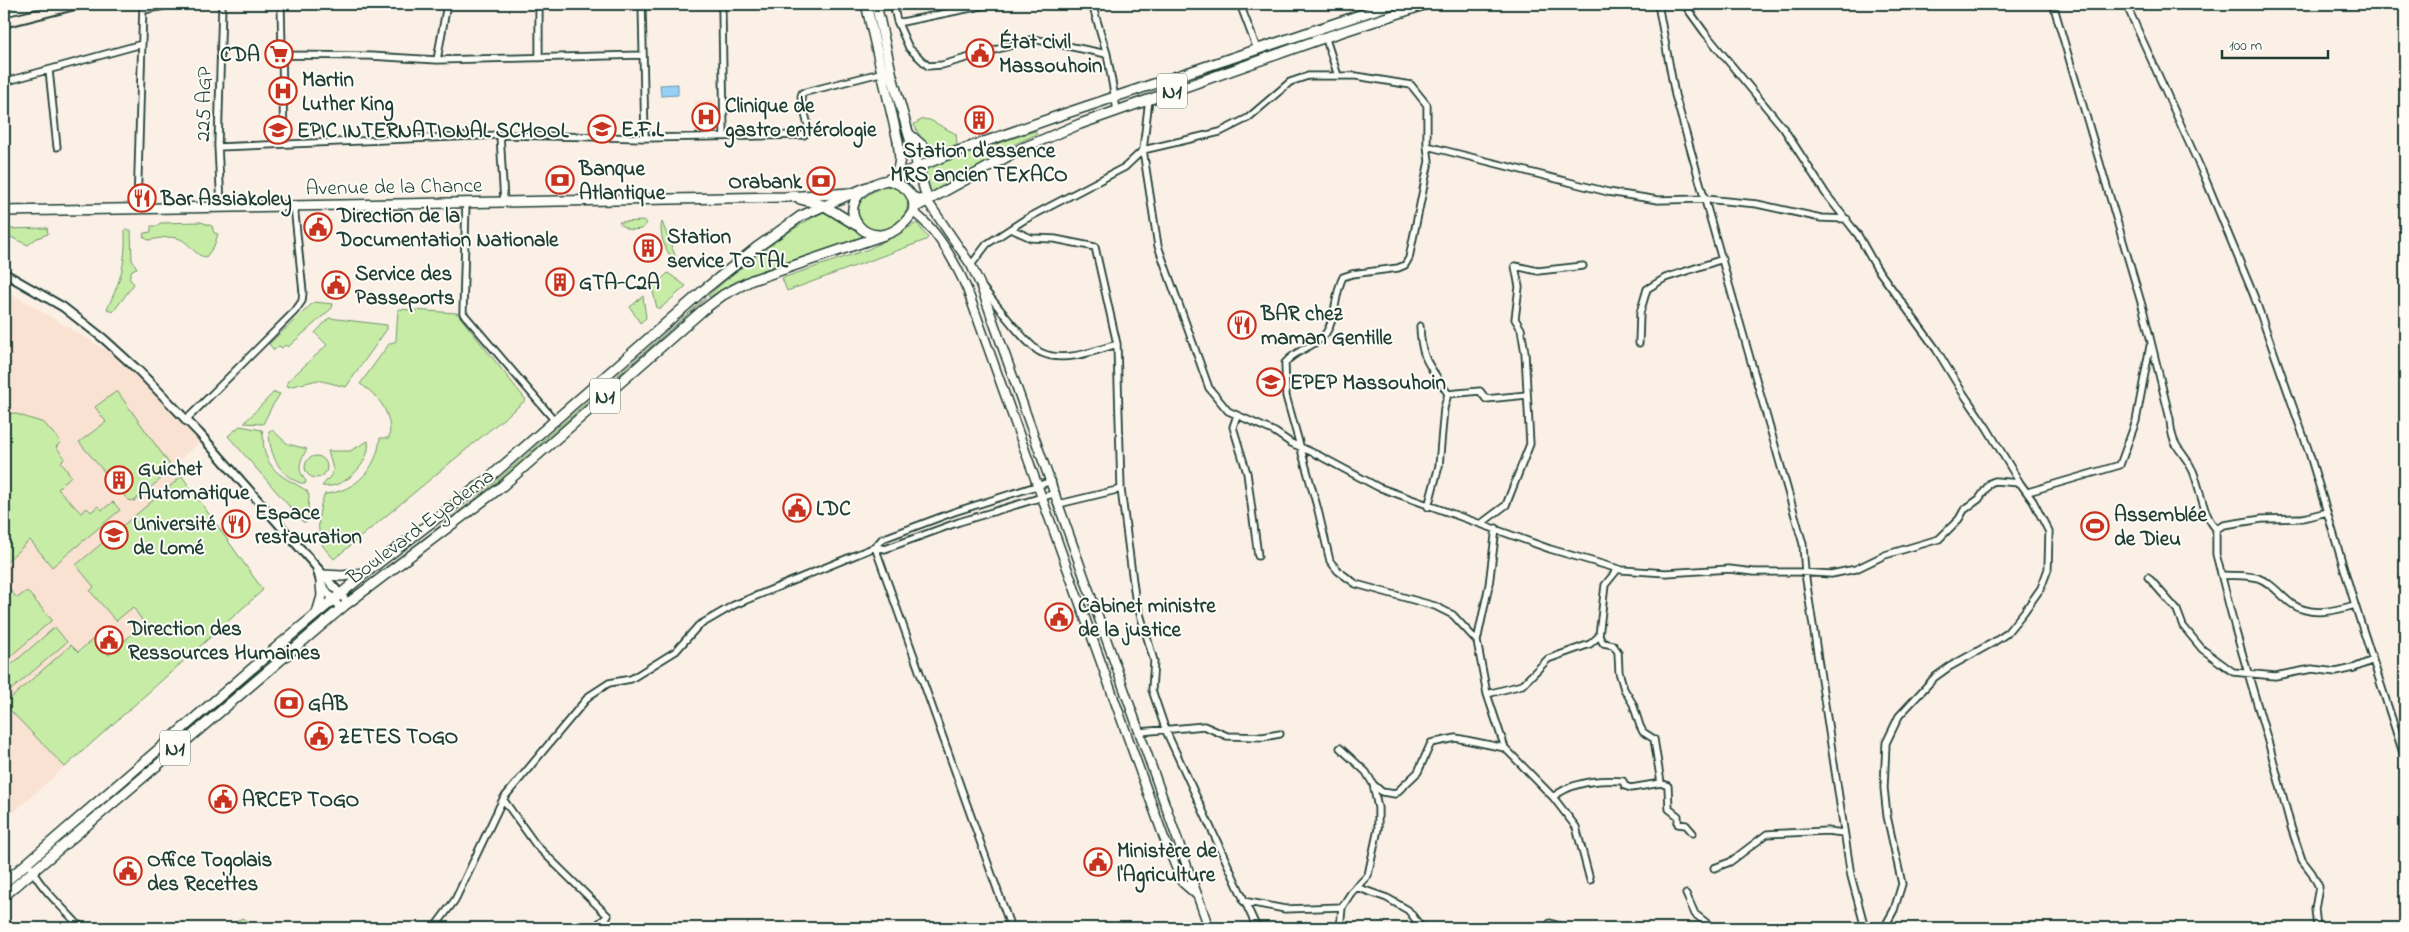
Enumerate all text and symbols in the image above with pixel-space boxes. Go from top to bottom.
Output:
place label: État civil Massouhoin [999,28,1102,82]
scale bar [2222,28,2328,60]
text: 100 m [2229,35,2262,57]
public building icon: État civil Massouhoin [965,38,995,68]
supermarket icon: CDA [264,39,294,69]
place label: CDA [220,41,260,71]
street label: 225 AGP [189,66,221,142]
place label: Martin Luther King [302,66,394,122]
road number: N1 [1157,74,1187,108]
hospital icon: Martin Luther King [268,76,298,106]
place label: Clinique de gastro entérologie [724,92,877,148]
hospital icon: Clinique de gastro entérologie [691,102,721,132]
building icon: Station d'essence MRS ancien TEXACO [964,105,994,135]
school or university icon: E.F.L [587,114,617,144]
school or university icon: EPIC INTERNATIONAL SCHOOL [263,115,293,145]
place label: E.F.L [621,116,665,146]
place label: EPIC INTERNATIONAL SCHOOL [297,117,570,147]
place label: Station d'essence MRS ancien TEXACO [890,137,1068,191]
place label: Banque Atlantique [578,155,666,209]
bank icon: Banque Atlantique [545,165,575,195]
bank icon: Orabank [806,166,836,196]
place label: Orabank [728,168,803,198]
street label: Avenue de la Chance [306,171,483,205]
restaurant icon: Bar Assiakoley [127,183,157,213]
place label: Bar Assiakoley [160,185,292,217]
place label: Direction de la Documentation Nationale [336,202,559,256]
public building icon: Direction de la Documentation Nationale [303,212,333,242]
place label: Station service TOTAL [667,223,789,277]
building icon: Station service TOTAL [633,233,663,263]
place label: Service des Passeports [355,260,455,314]
building icon: GTA-C2A [545,267,575,297]
place label: GTA-C2A [579,269,660,299]
public building icon: Service des Passeports [321,270,351,300]
place label: BAR chez maman Gentille [1260,300,1393,354]
restaurant icon: BAR chez maman Gentille [1227,310,1257,340]
school or university icon: EPEP Massouhoin [1256,367,1286,397]
place label: EPEP Massouhoin [1290,369,1446,399]
road number: N1 [590,378,620,414]
place label: Guichet Automatique [138,455,250,509]
street label: Boulevard Eyadema [340,462,502,595]
building icon: Guichet Automatique [104,465,134,495]
public building icon: LDC [782,493,812,523]
place label: LDC [816,495,851,525]
place label: Espace restauration [255,499,362,553]
place label: Assemblée de Dieu [2114,501,2207,555]
restaurant icon: Espace restauration [221,509,251,539]
place label: Université de Lomé [133,510,217,564]
sports icon: Assemblée de Dieu [2080,511,2110,541]
school or university icon: Université de Lomé [99,520,129,550]
place label: Cabinet ministre de la justice [1078,592,1216,646]
public building icon: Cabinet ministre de la justice [1044,602,1074,632]
place label: Direction des Ressources Humaines [127,615,321,669]
public building icon: Direction des Ressources Humaines [94,625,124,655]
bank icon: GAB [274,688,304,718]
place label: GAB [308,690,348,720]
public building icon: ZETES TOGO [304,721,334,751]
place label: ZETES TOGO [338,723,459,753]
road number: N1 [160,730,190,766]
public building icon: ARCEP TOGO [208,784,238,814]
place label: ARCEP TOGO [242,786,360,816]
place label: Ministère de l'Agriculture [1117,837,1218,893]
place label: Office Togolais des Recettes [147,846,272,900]
public building icon: Ministère de l'Agriculture [1083,847,1113,877]
public building icon: Office Togolais des Recettes [113,856,143,886]

